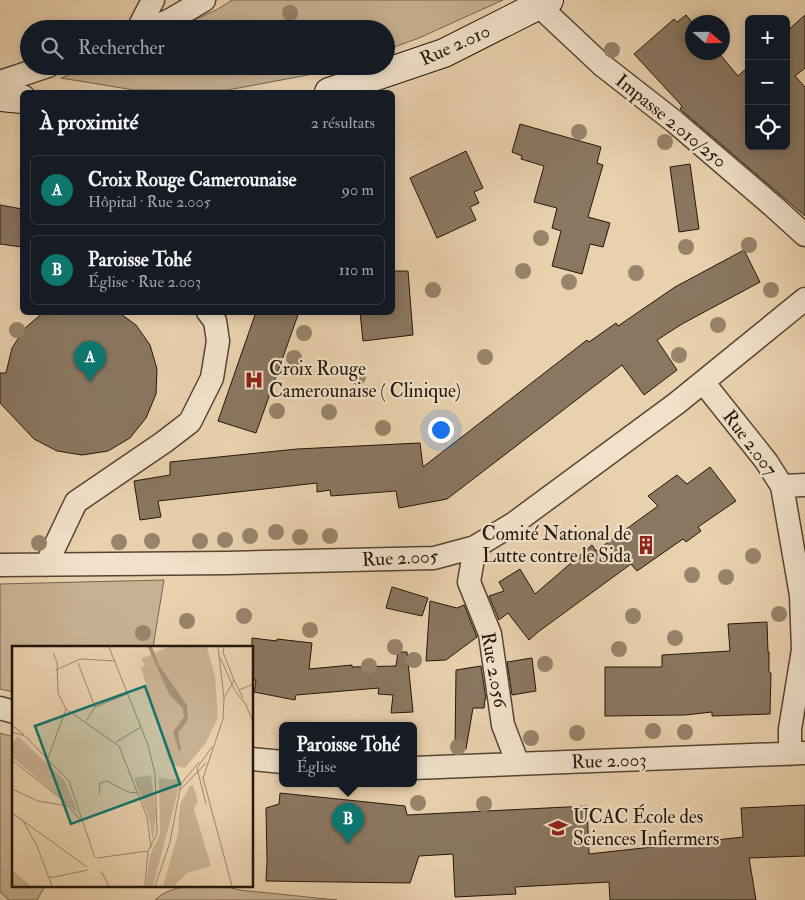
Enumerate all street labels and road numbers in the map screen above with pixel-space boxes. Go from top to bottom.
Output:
street label: Rue 2.010 [416,19,494,71]
street label: Impasse 2.010/250 [610,69,732,174]
street label: Rue 2.007 [717,405,783,481]
street label: Rue 2.005 [361,544,439,572]
street label: Rue 2.056 [476,630,513,711]
street label: Rue 2.003 [571,748,647,774]

